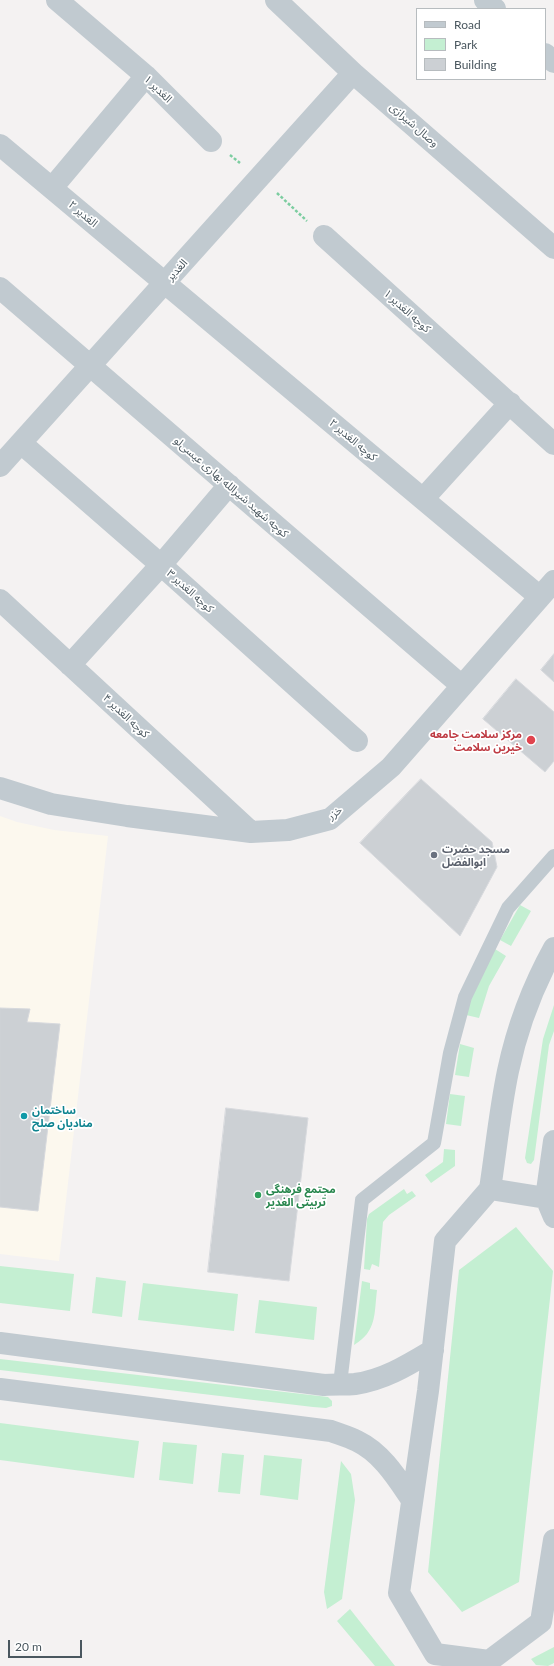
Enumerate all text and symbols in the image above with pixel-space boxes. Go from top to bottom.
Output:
legend [416,8,546,80]
text: Road [454,17,481,32]
text: Park [454,37,477,52]
text: Building [454,57,497,72]
street label: الغدیر ۱ [141,73,175,105]
street label: وصال شیرازی [387,100,441,150]
street label: ۲ الغدیر [66,198,100,230]
street label: الغدیر [164,256,190,284]
street label: کوچه الغدیر ۱ [381,287,433,335]
street label: کوچه الغدیر ۲ [326,416,380,464]
street label: کوچه شهید شیرالله بهاری عیسی‌لو [171,434,291,540]
street label: کوچه الغدیر ۳ [164,567,216,615]
street label: کوچه الغدیر ۴ [100,691,152,741]
place label: مرکز سلامت جامعه خیرین سلامت [430,727,522,753]
marker: مرکز سلامت جامعه خیرین سلامت [525,734,537,746]
street label: خزر [325,803,345,823]
place label: مسجد حضرت ابوالفضل [442,842,510,868]
marker: مسجد حضرت ابوالفضل [429,850,439,860]
place label: ساختمان منادیان صلح [32,1103,93,1129]
marker: ساختمان منادیان صلح [19,1111,29,1121]
place label: مجتمع فرهنگی تربیتی الغدیر [266,1182,336,1208]
marker: مجتمع فرهنگی تربیتی الغدیر [253,1190,263,1200]
scale bar [10,1632,84,1658]
text: 20 m [15,1639,42,1654]

